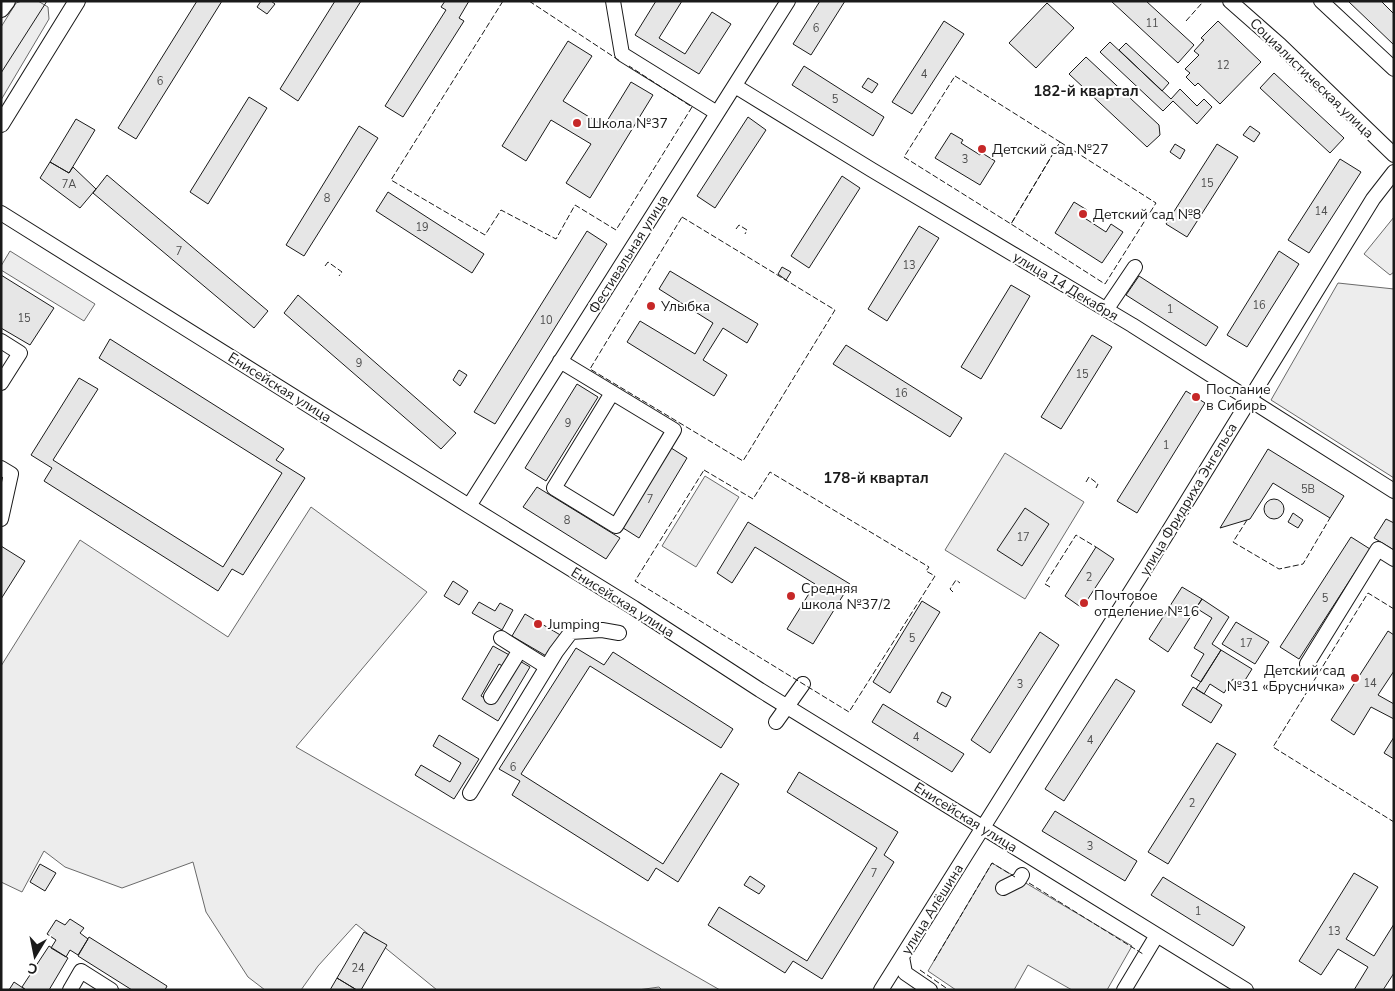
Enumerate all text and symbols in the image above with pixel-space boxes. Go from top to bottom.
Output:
street label: Социалистическая улица [1245,14,1378,143]
house number: 11 [1145,16,1159,31]
house number: 6 [813,21,820,36]
house number: 12 [1216,58,1230,73]
house number: 4 [921,67,928,82]
house number: 6 [157,74,164,89]
district label: 182-й квартал [1033,81,1139,101]
house number: 5 [832,92,839,107]
place label: Школа №37 [587,114,668,133]
marker: Школа №37 [571,117,583,129]
place label: Детский сад №27 [992,140,1109,159]
marker: Детский сад №27 [976,143,988,155]
house number: 3 [962,152,968,167]
house number: 15 [1200,176,1214,191]
house number: 7А [62,177,76,192]
house number: 8 [324,191,331,206]
street label: Фестивальная улица [584,191,673,317]
house number: 14 [1314,204,1328,219]
place label: Детский сад №8 [1093,205,1201,224]
marker: Детский сад №8 [1077,208,1089,220]
house number: 19 [415,220,429,235]
house number: 7 [176,244,182,259]
street label: улица 14 Декабря [1009,247,1122,326]
house number: 13 [902,258,916,273]
place label: Улыбка [660,297,710,316]
house number: 16 [1252,298,1266,313]
marker: Улыбка [645,300,657,312]
house number: 1 [1167,302,1173,317]
house number: 15 [17,311,31,326]
house number: 10 [539,313,553,328]
street label: Енисейская улица [224,348,335,427]
house number: 9 [356,356,362,371]
house number: 15 [1075,367,1089,382]
place label: Послание в Сибирь [1206,380,1271,415]
house number: 16 [894,386,908,401]
marker: Послание в Сибирь [1190,391,1202,403]
house number: 9 [565,416,571,431]
street label: улица Фридриха Энгельса [1135,419,1242,579]
house number: 1 [1163,438,1169,453]
district label: 178-й квартал [823,468,929,488]
house number: 5В [1301,482,1315,497]
house number: 7 [647,492,653,507]
house number: 8 [564,513,571,528]
house number: 17 [1016,530,1030,545]
street label: Енисейская улица [567,563,678,642]
house number: 2 [1086,570,1092,585]
place label: Средняя школа №37/2 [801,579,891,614]
place label: Почтовое отделение №16 [1094,586,1199,621]
marker: Средняя школа №37/2 [785,590,797,602]
house number: 5 [1322,591,1329,606]
marker: Почтовое отделение №16 [1078,597,1090,609]
place label: Jumping [547,615,600,634]
marker: Jumping [532,618,544,630]
house number: 5 [909,631,916,646]
house number: 17 [1239,636,1253,651]
place label: Детский сад №31 «Брусничка» [1227,661,1345,696]
marker: Детский сад №31 «Брусничка» [1349,672,1361,684]
house number: 14 [1363,676,1377,691]
house number: 3 [1017,677,1023,692]
house number: 4 [913,730,920,745]
house number: 4 [1087,733,1094,748]
house number: 6 [510,760,517,775]
street label: Енисейская улица [910,778,1021,857]
house number: 2 [1189,796,1195,811]
house number: 3 [1087,839,1093,854]
street label: улица Алёшина [897,860,968,958]
house number: 7 [871,866,877,881]
house number: 1 [1195,904,1201,919]
house number: 13 [1327,924,1341,939]
north arrow [10,931,60,981]
text: С [26,958,39,978]
house number: 24 [351,961,365,976]

